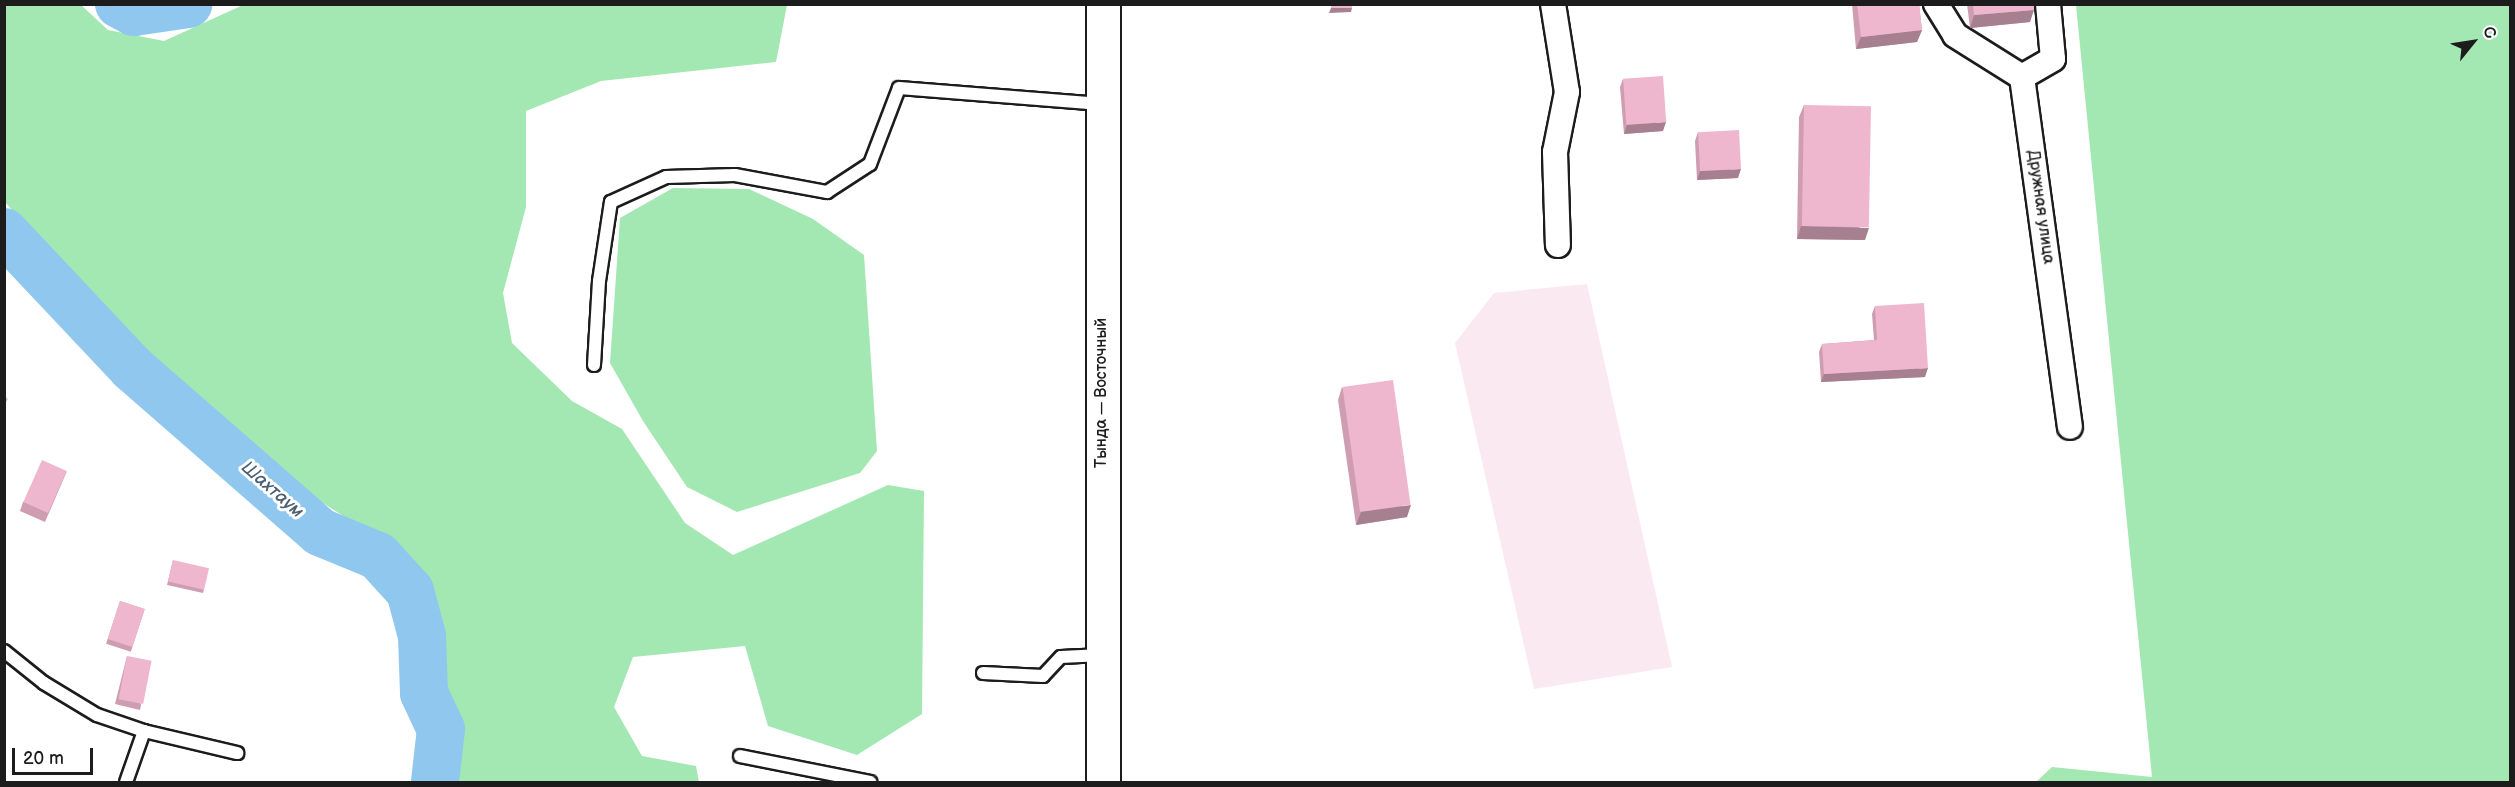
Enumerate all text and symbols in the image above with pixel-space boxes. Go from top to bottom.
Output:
north arrow [2443,12,2503,72]
text: С [2478,23,2500,42]
street label: Дружная улица [2023,149,2057,265]
street label: Тында — Восточный [1092,317,1112,469]
water label: Шахтаум [236,457,308,523]
scale bar [15,736,96,774]
text: 20 m [23,748,64,769]

